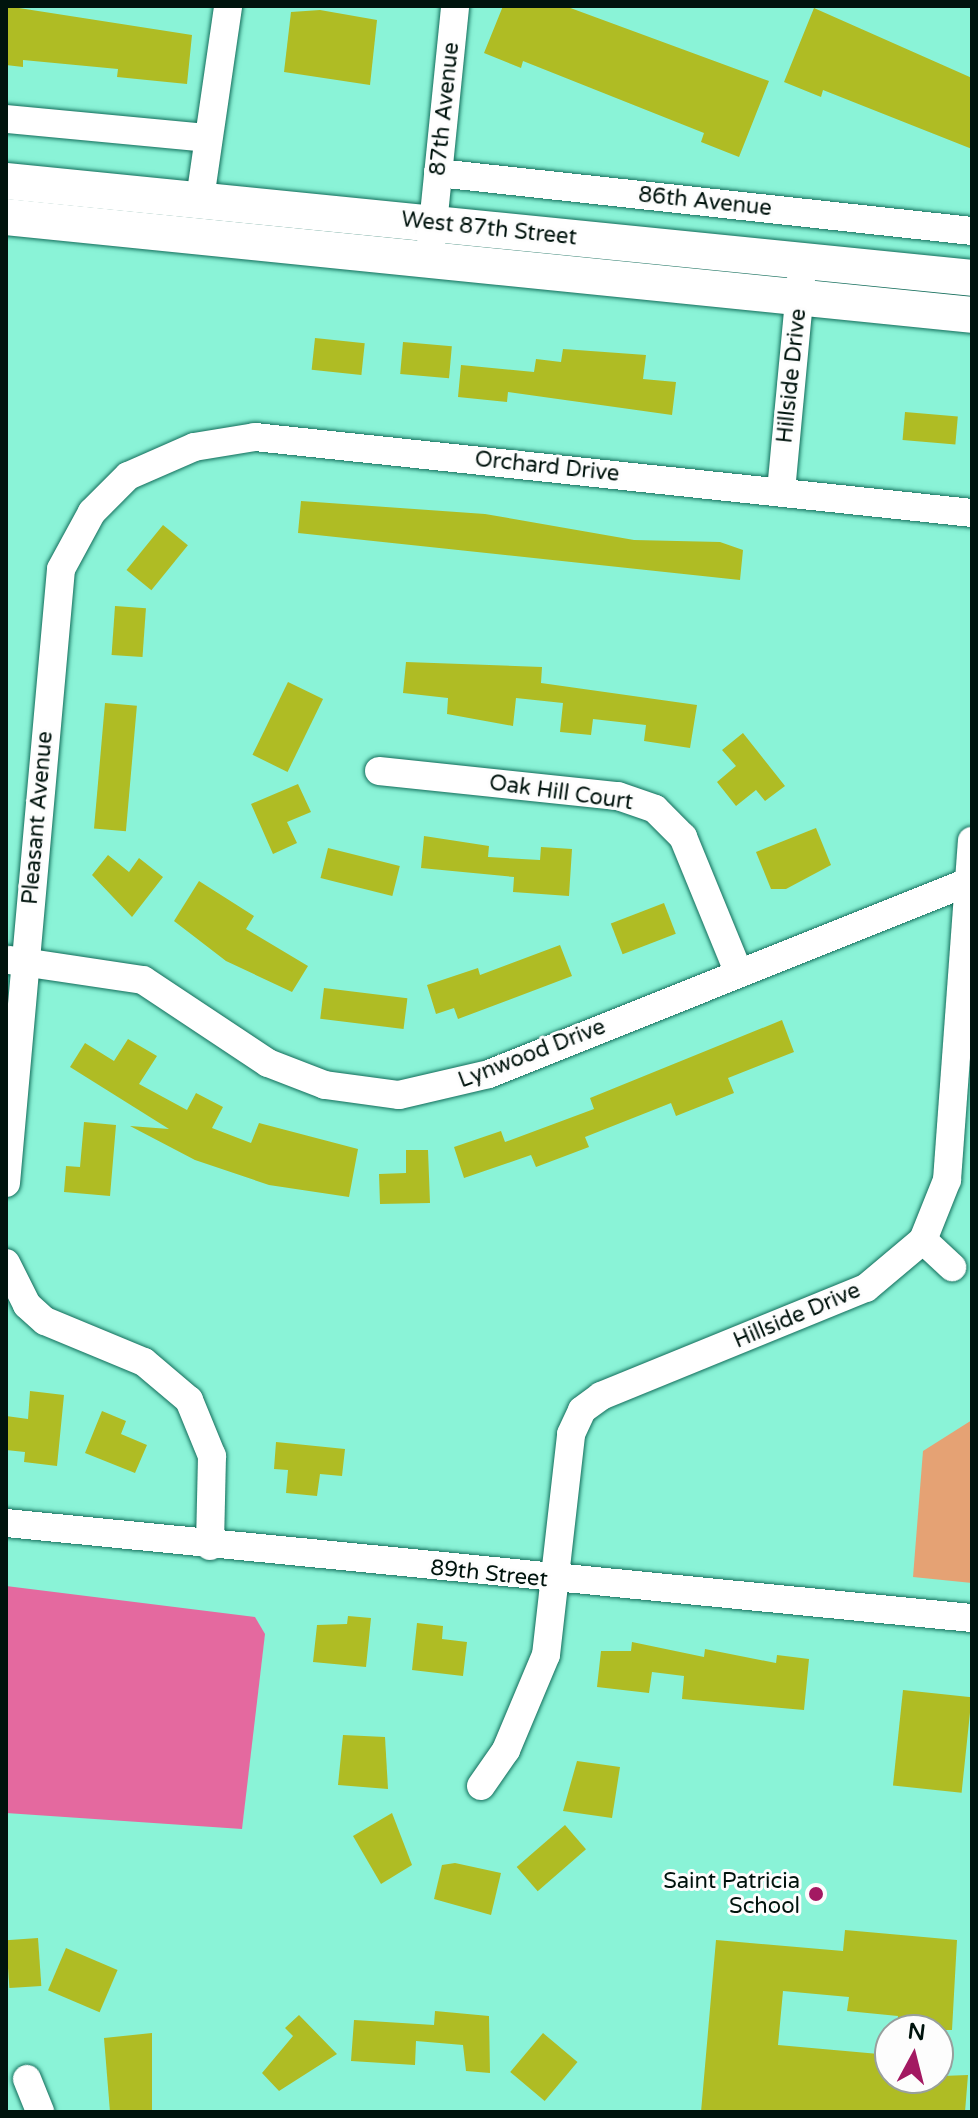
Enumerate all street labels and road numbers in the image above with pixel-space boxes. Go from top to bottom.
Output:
street label: 87th Avenue [425,41,465,177]
street label: 86th Avenue [637,182,773,222]
street label: West 87th Street [400,207,578,251]
street label: Hillside Drive [772,307,812,445]
street label: Orchard Drive [473,446,621,488]
street label: Pleasant Avenue [17,730,59,906]
street label: Oak Hill Court [487,770,635,816]
street label: Lynwood Drive [455,1014,609,1094]
street label: Hillside Drive [730,1277,864,1355]
street label: 89th Street [429,1555,549,1593]

